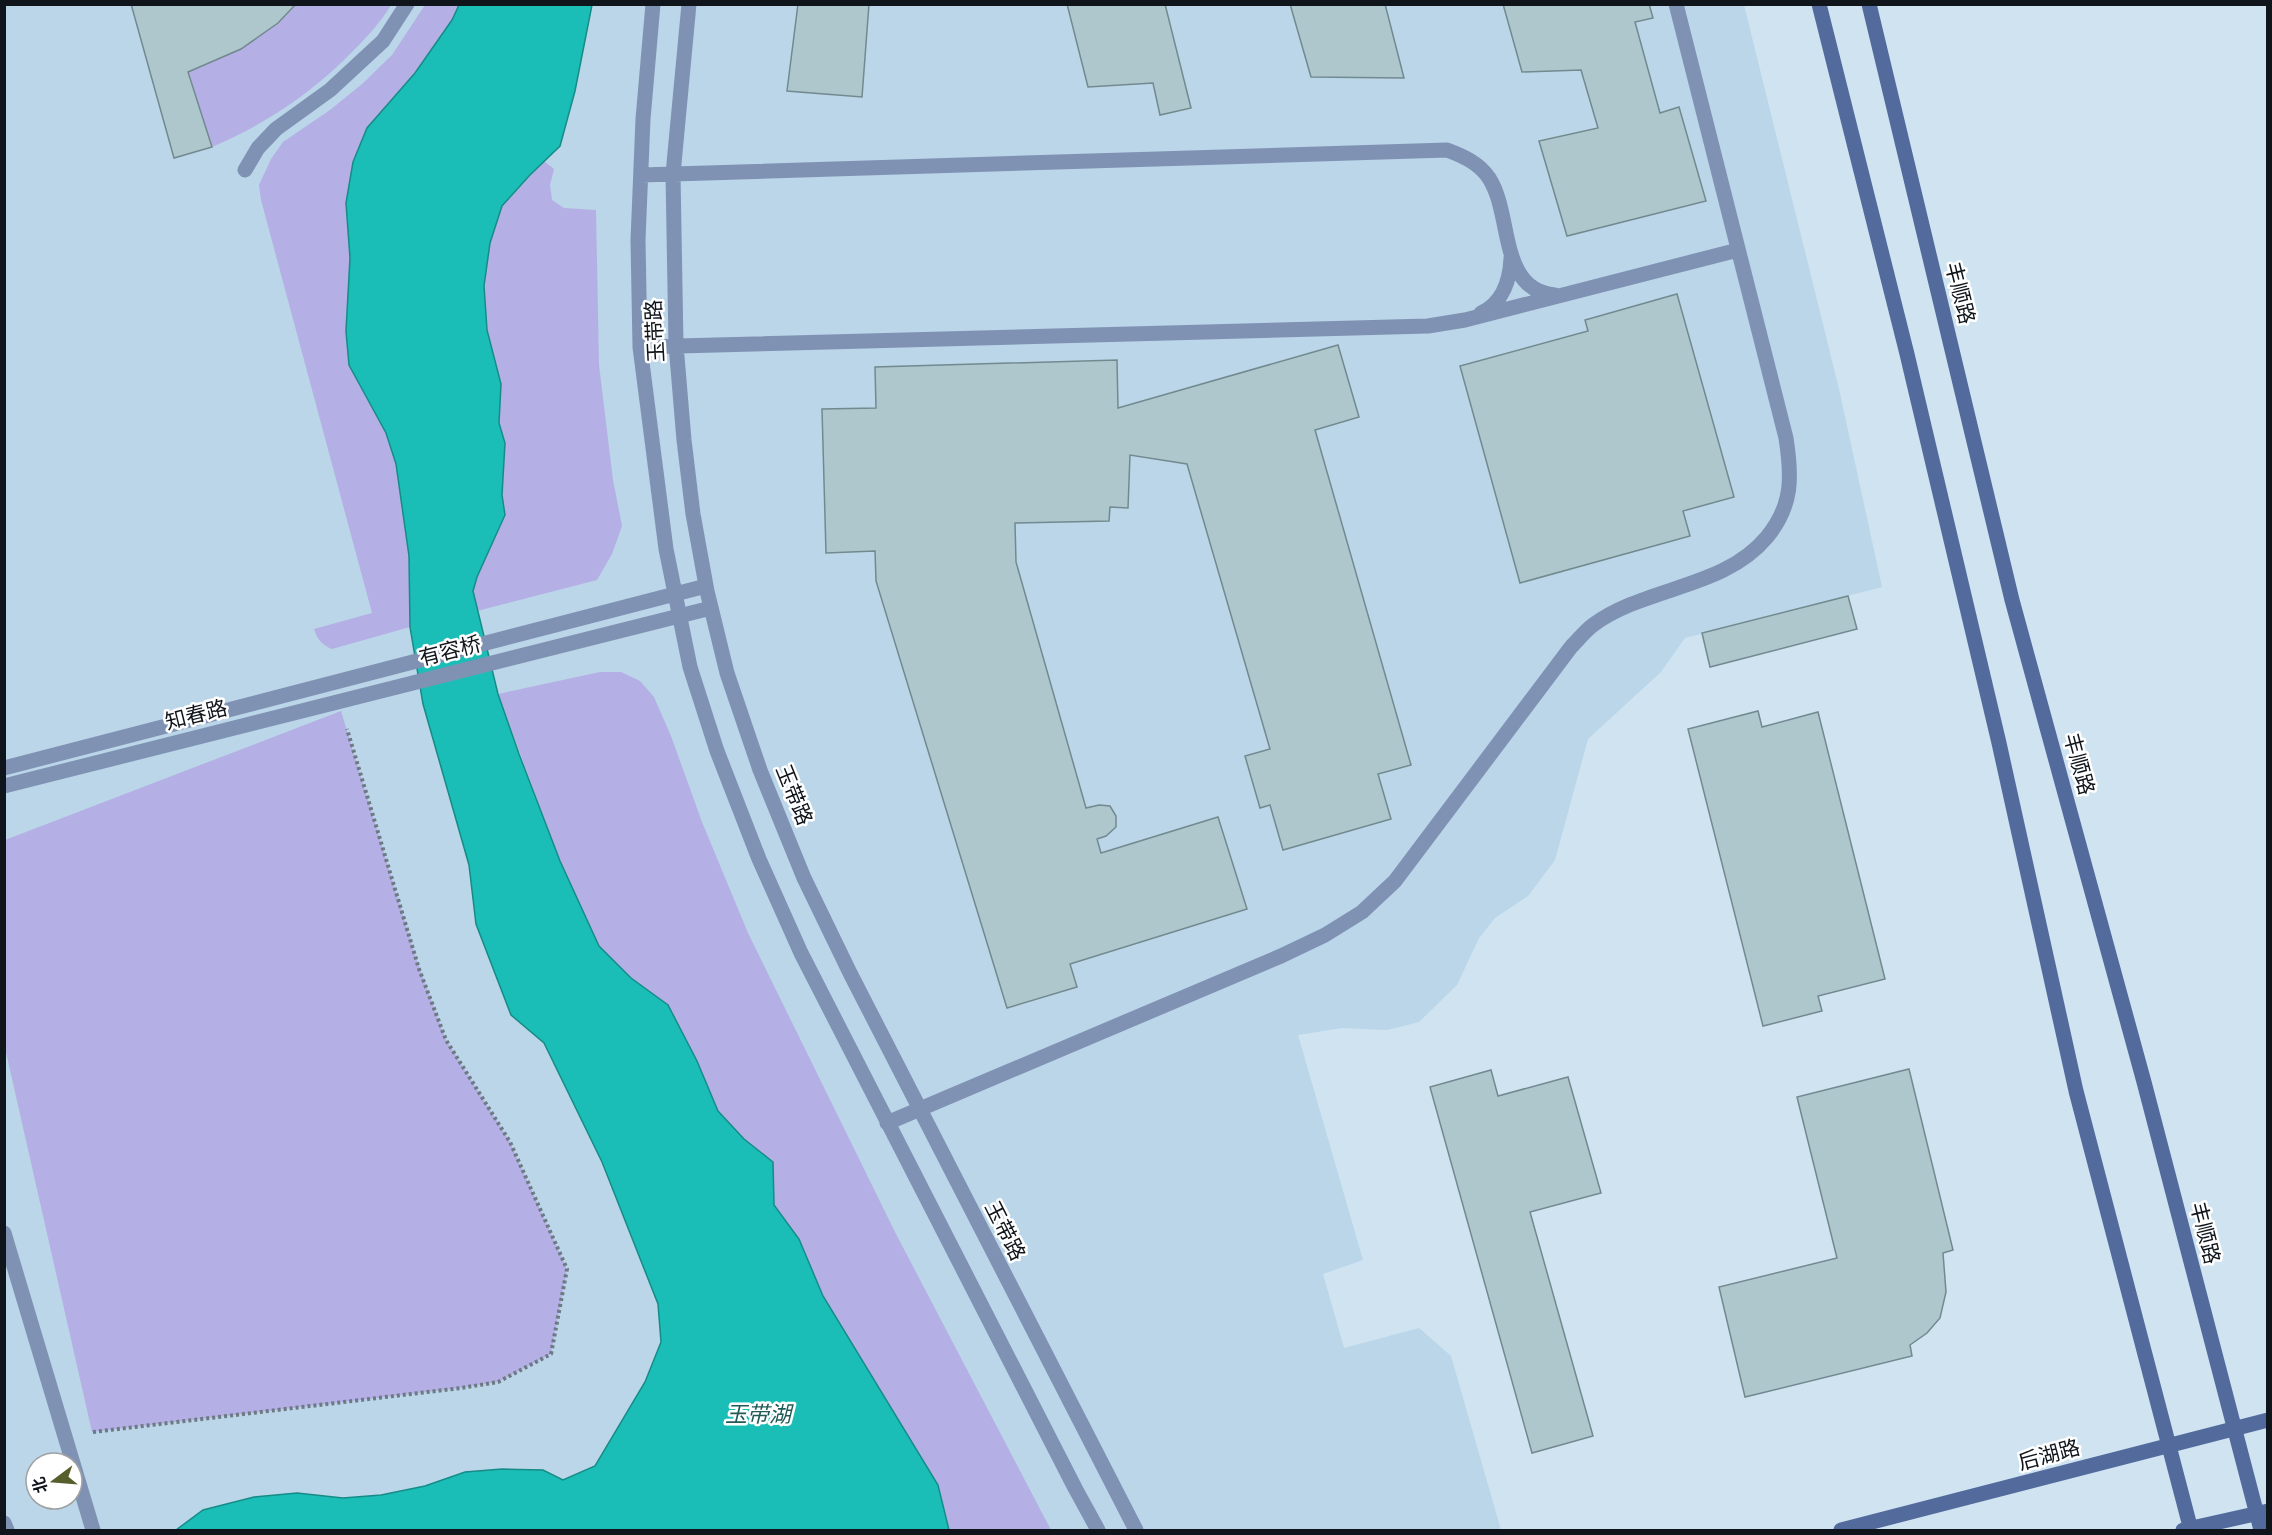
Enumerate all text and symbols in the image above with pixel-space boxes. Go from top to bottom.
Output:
street label: 丰顺路 [1939,259,1981,327]
street label: 玉带路 [639,299,671,363]
street label: 有容桥 [416,630,484,672]
street label: 知春路 [162,694,230,736]
street label: 丰顺路 [2057,730,2101,798]
street label: 玉带路 [769,761,819,829]
street label: 玉带路 [978,1197,1032,1265]
street label: 丰顺路 [2184,1199,2226,1267]
water label: 玉带湖 [725,1400,794,1430]
street label: 后湖路 [2015,1433,2083,1477]
north arrow [24,1451,84,1511]
text: 北 [28,1474,53,1496]

